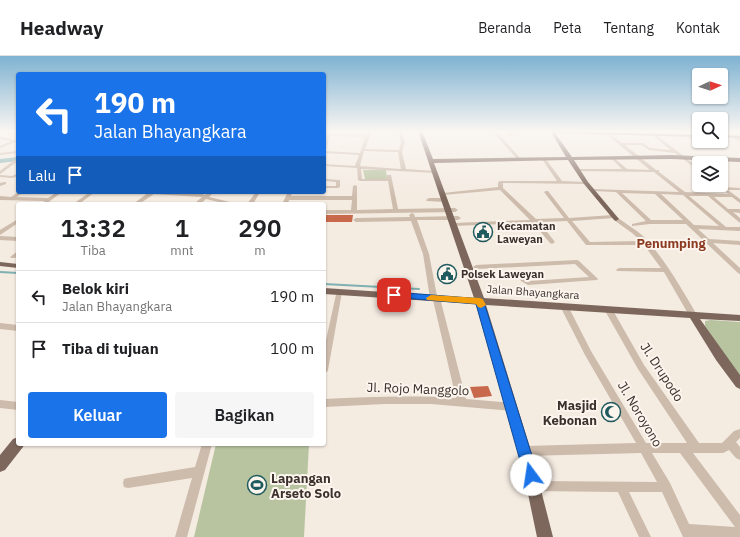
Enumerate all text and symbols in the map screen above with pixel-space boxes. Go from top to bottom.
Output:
text: Headway [20,16,103,40]
text: Beranda [478,19,531,37]
text: Peta [553,19,581,37]
text: Tentang [603,19,654,37]
text: Kontak [676,19,720,37]
north arrow [692,68,728,104]
map controls [692,68,728,192]
text: 190 m [94,84,176,121]
icon: left [28,88,80,140]
button: search [692,112,728,148]
text: Jalan Bhayangkara [94,120,247,143]
button: layers [692,156,728,192]
icon: arrive [64,164,86,186]
text: Lalu [28,166,56,185]
text: 13:32 [61,212,126,244]
text: 1 [175,212,189,244]
text: 290 [238,212,281,244]
place label: Kecamatan Laweyan [497,219,556,246]
public building icon: Kecamatan Laweyan [472,221,494,243]
district label: Penumping [636,235,706,252]
text: Tiba [81,242,106,259]
text: mnt [170,242,194,259]
text: m [254,242,265,259]
public building icon: Polsek Laweyan [436,263,458,285]
place label: Polsek Laweyan [461,267,544,281]
pin [377,278,411,312]
text: Belok kiri [62,279,129,298]
street label: Jalan Bhayangkara [486,282,580,302]
icon: arrive [383,284,405,306]
icon: left [28,286,50,308]
text: 190 m [270,287,314,306]
text: Jalan Bhayangkara [62,298,172,315]
icon: arrive [28,338,50,360]
text: Tiba di tujuan [62,339,159,358]
text: 100 m [270,339,314,358]
street label: Jl. Drupodo [637,339,687,405]
street label: Jl. Noroyono [614,378,666,450]
street label: Jl. Rojo Manggolo [366,379,470,399]
button: Keluar [28,392,167,438]
button: Bagikan [175,392,314,438]
place label: Masjid Kebonan [543,397,597,429]
mosque icon: Masjid Kebonan [600,401,622,423]
position arrow [510,454,552,496]
place label: Lapangan Arseto Solo [271,470,341,502]
sports icon: Lapangan Arseto Solo [246,474,268,496]

